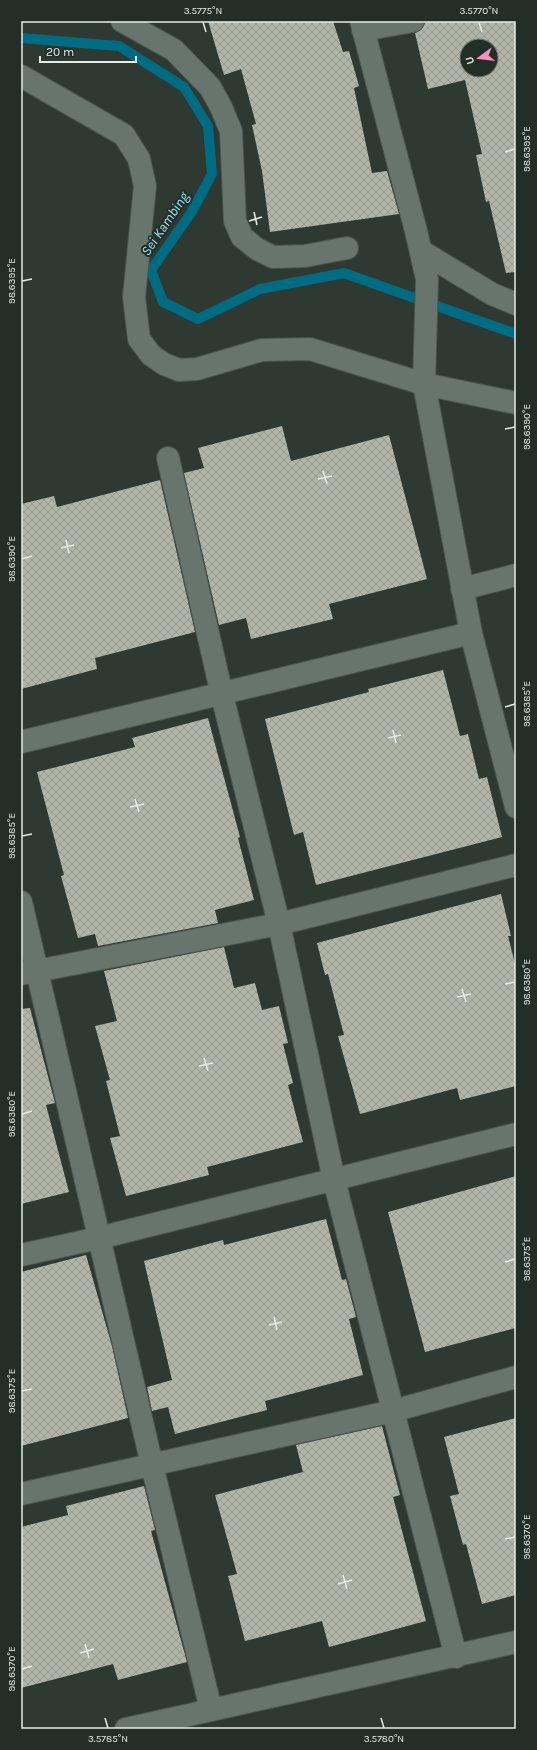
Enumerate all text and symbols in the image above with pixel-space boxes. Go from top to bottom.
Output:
text: 3.5775°N [184,5,222,17]
text: 3.5770°N [460,5,498,17]
scale bar [40,38,136,64]
north arrow [459,38,499,78]
text: 20 m [46,45,74,59]
text: U [463,55,477,66]
text: 98.6395°E [521,126,533,172]
water label: Sei Kambing [137,188,193,259]
text: 98.6395°E [6,258,18,304]
text: 98.6390°E [521,404,533,450]
text: 98.6390°E [6,536,18,582]
text: 98.6385°E [521,681,533,727]
text: 98.6385°E [6,813,18,859]
text: 98.6380°E [521,959,533,1005]
text: 98.6380°E [6,1091,18,1137]
text: 98.6375°E [521,1237,533,1281]
text: 98.6375°E [6,1369,18,1413]
text: 98.6370°E [521,1514,533,1560]
text: 98.6370°E [6,1646,18,1692]
text: 3.5785°N [88,1733,128,1745]
text: 3.5780°N [364,1733,404,1745]

